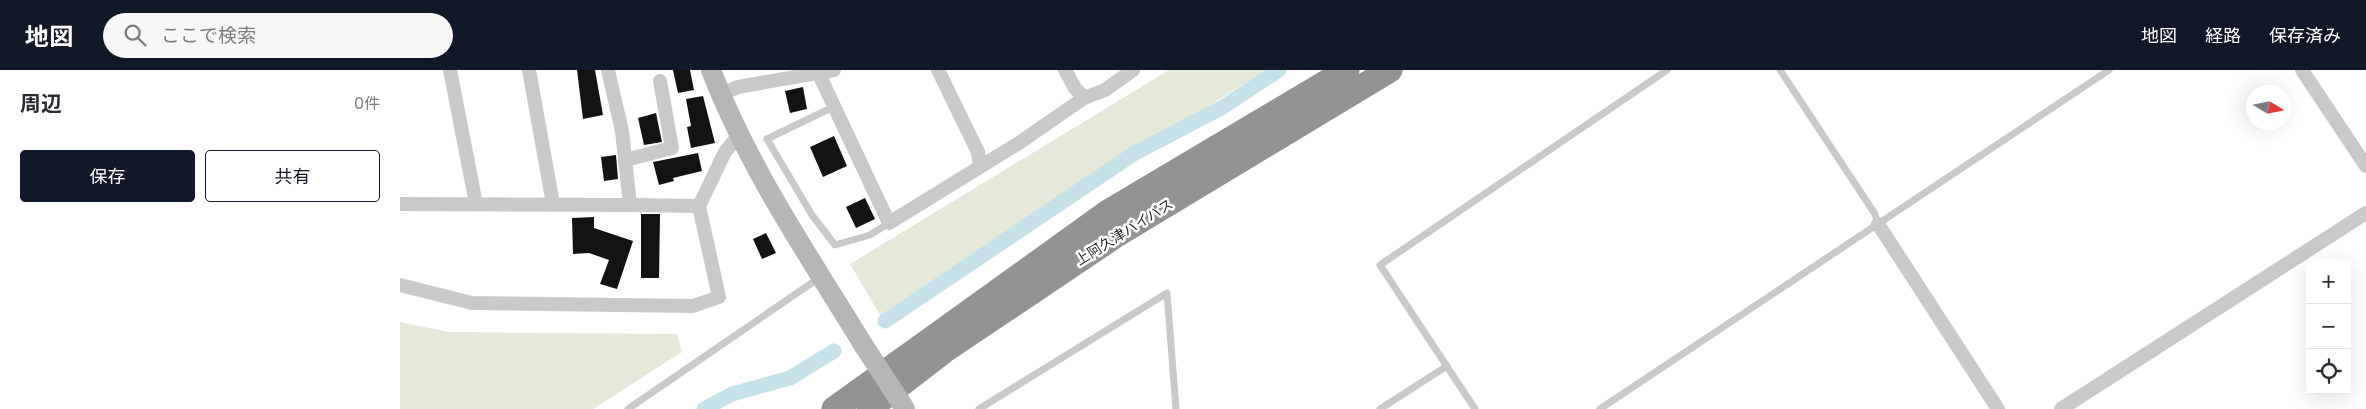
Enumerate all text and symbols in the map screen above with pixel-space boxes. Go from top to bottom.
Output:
search box [103,13,453,58]
text: 地図 [25,20,73,53]
icon: search [121,21,149,49]
text: ここで検索 [161,22,256,49]
text: 地図 [2141,23,2177,48]
text: 経路 [2205,23,2241,48]
text: 保存済み [2269,23,2341,48]
north arrow [2246,85,2291,130]
text: 周辺 [20,89,62,118]
text: 0件 [354,92,380,115]
button: 保存 [20,150,195,202]
button: 共有 [205,150,380,202]
street label: 上阿久津バイパス [1071,194,1177,270]
map controls [2306,259,2351,394]
button: + [2306,259,2351,304]
button: − [2306,304,2351,349]
button: locate [2306,349,2351,394]

